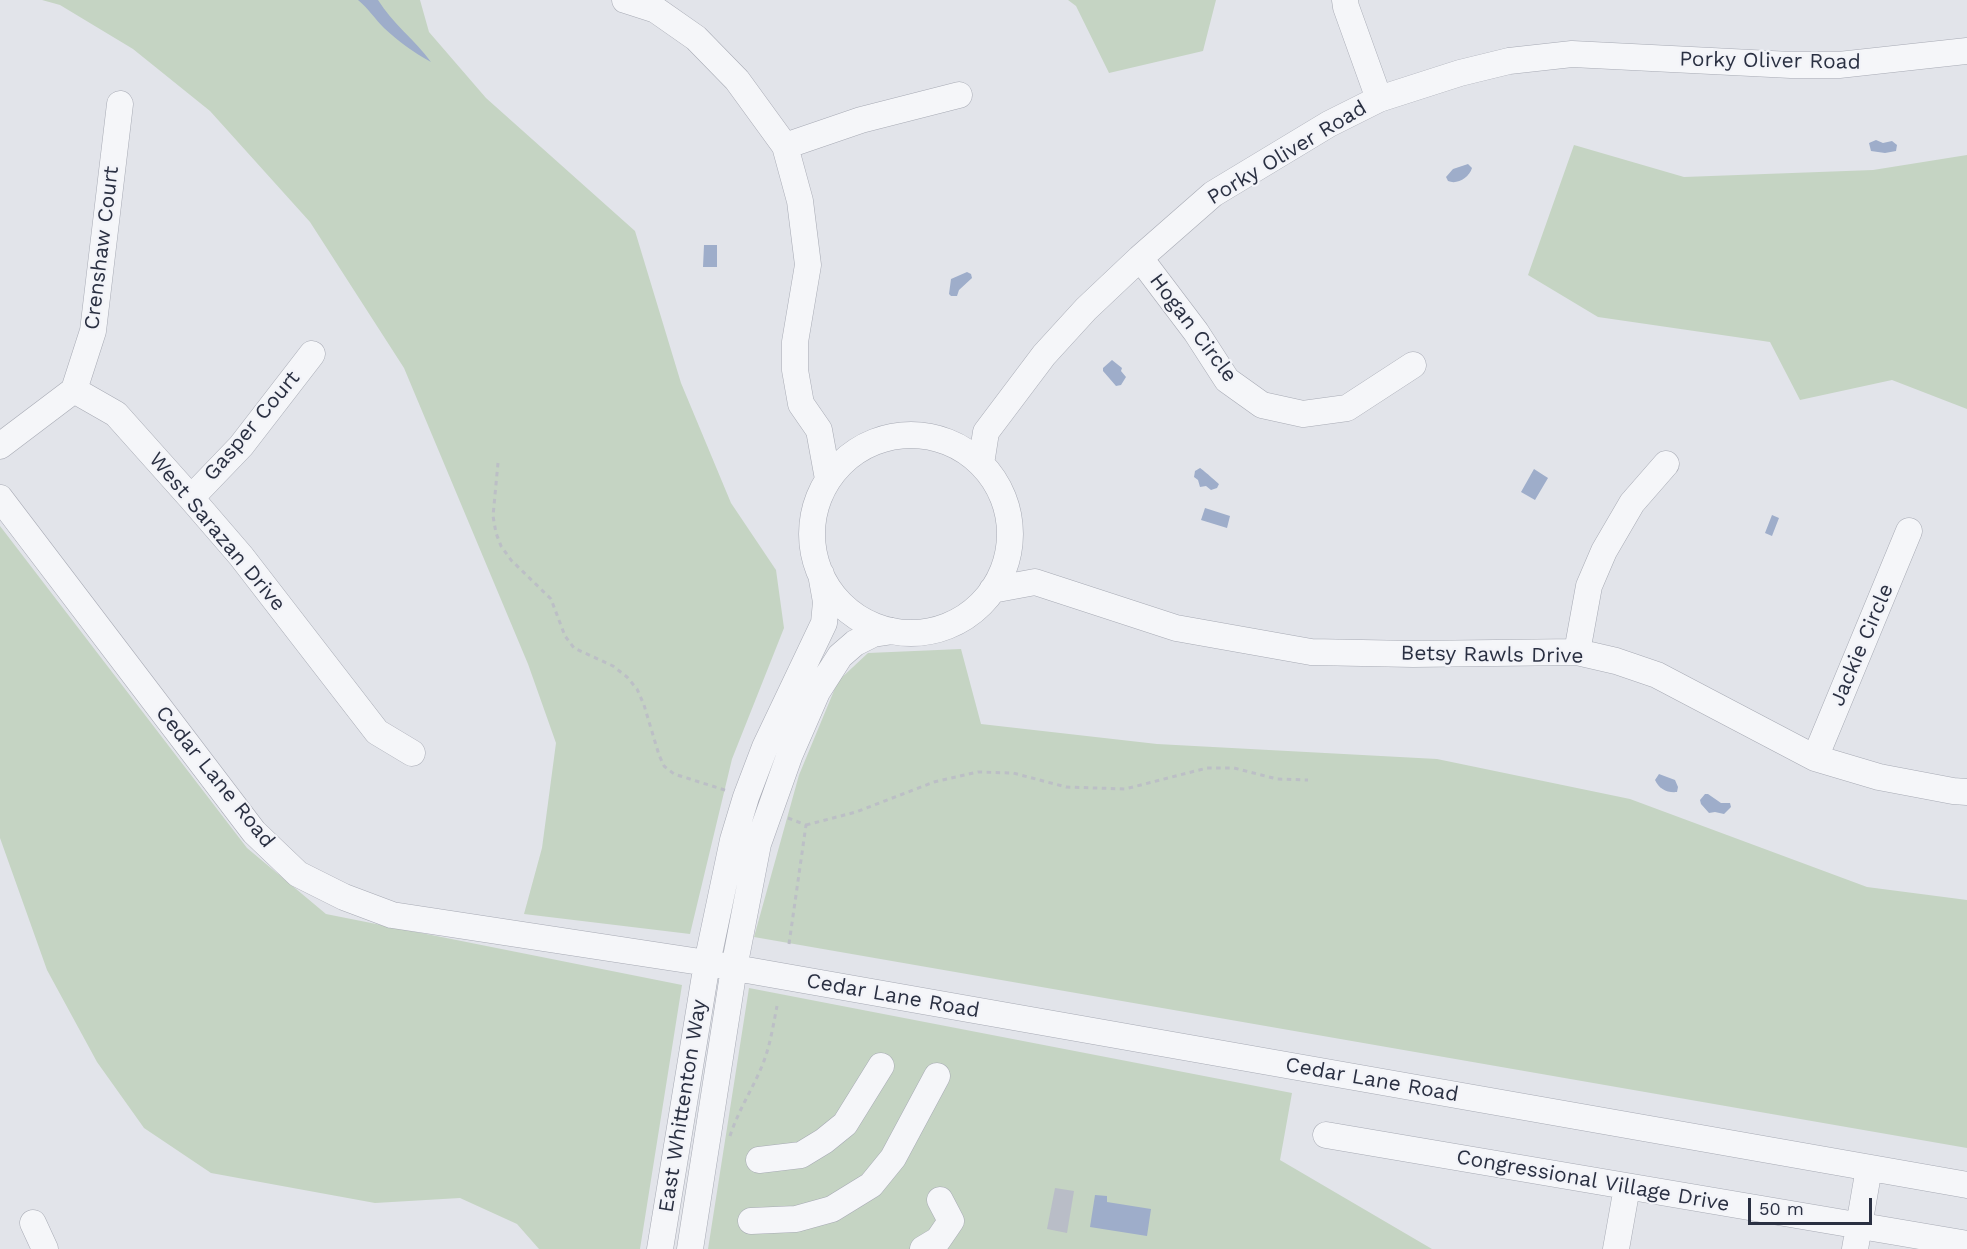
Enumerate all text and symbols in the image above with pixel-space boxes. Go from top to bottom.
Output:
street label: Porky Oliver Road [1679,47,1861,75]
street label: Porky Oliver Road [1203,95,1371,211]
street label: Crenshaw Court [79,165,125,331]
street label: Hogan Circle [1144,269,1242,387]
street label: Gasper Court [199,366,305,486]
street label: West Sarazan Drive [143,448,291,616]
street label: Jackie Circle [1825,580,1899,710]
street label: Betsy Rawls Drive [1400,641,1584,669]
street label: Cedar Lane Road [150,701,280,853]
street label: Cedar Lane Road [805,968,981,1024]
street label: East Whittenton Way [654,998,712,1214]
street label: Cedar Lane Road [1284,1052,1460,1108]
street label: Congressional Village Drive [1454,1145,1732,1217]
scale bar [1751,1186,1876,1224]
text: 50 m [1759,1198,1804,1219]

